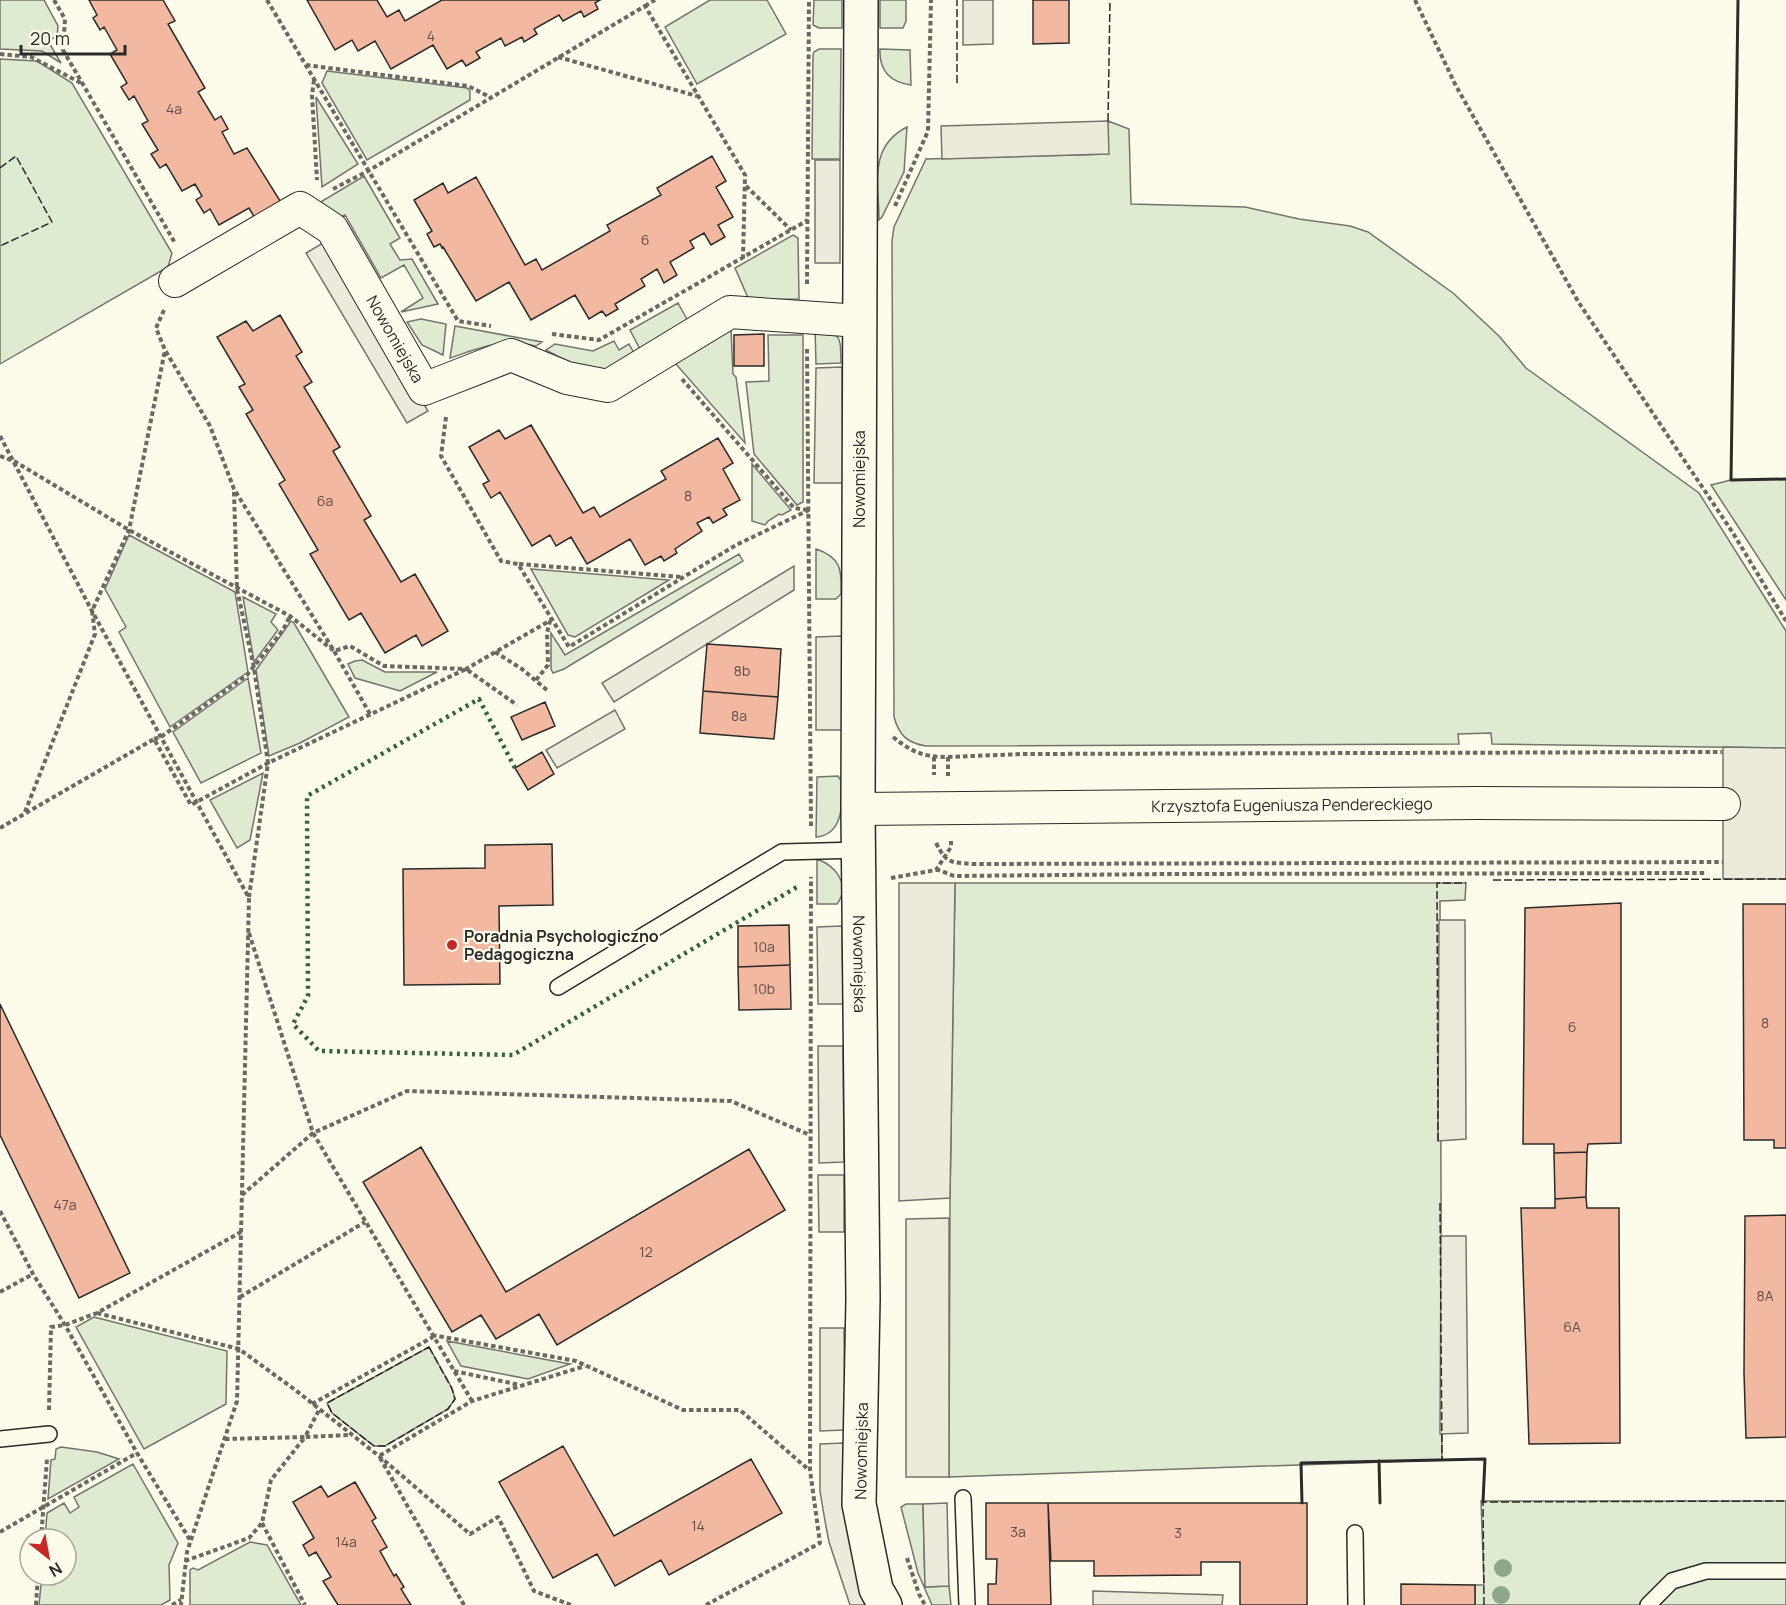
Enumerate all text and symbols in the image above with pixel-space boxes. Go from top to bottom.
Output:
scale bar [21,18,124,56]
text: 20 m [30,26,70,50]
house number: 4 [427,26,435,45]
house number: 4a [166,99,182,118]
house number: 6 [641,230,649,249]
street label: Nowomiejska [361,291,429,387]
street label: Nowomiejska [848,430,870,528]
house number: 8 [684,486,692,505]
house number: 6a [317,491,333,510]
house number: 8b [734,661,750,680]
house number: 8a [731,706,747,725]
street label: Krzysztofa Eugeniusza Pendereckiego [1151,792,1433,817]
street label: Nowomiejska [848,915,871,1013]
place label: Poradnia Psychologiczno Pedagogiczna [464,925,659,965]
house number: 10a [753,937,775,956]
marker: Poradnia Psychologiczno Pedagogiczna [445,938,459,952]
house number: 10b [753,979,775,998]
house number: 8 [1761,1013,1769,1032]
house number: 6 [1568,1017,1576,1036]
house number: 47a [53,1195,77,1214]
house number: 12 [639,1242,653,1261]
house number: 8A [1757,1286,1774,1305]
house number: 6A [1563,1317,1581,1336]
street label: Nowomiejska [849,1402,873,1500]
house number: 14 [691,1516,705,1535]
house number: 3a [1010,1522,1026,1541]
house number: 3 [1174,1523,1182,1542]
north arrow [18,1527,78,1587]
house number: 14a [335,1532,357,1551]
text: N [45,1557,66,1582]

